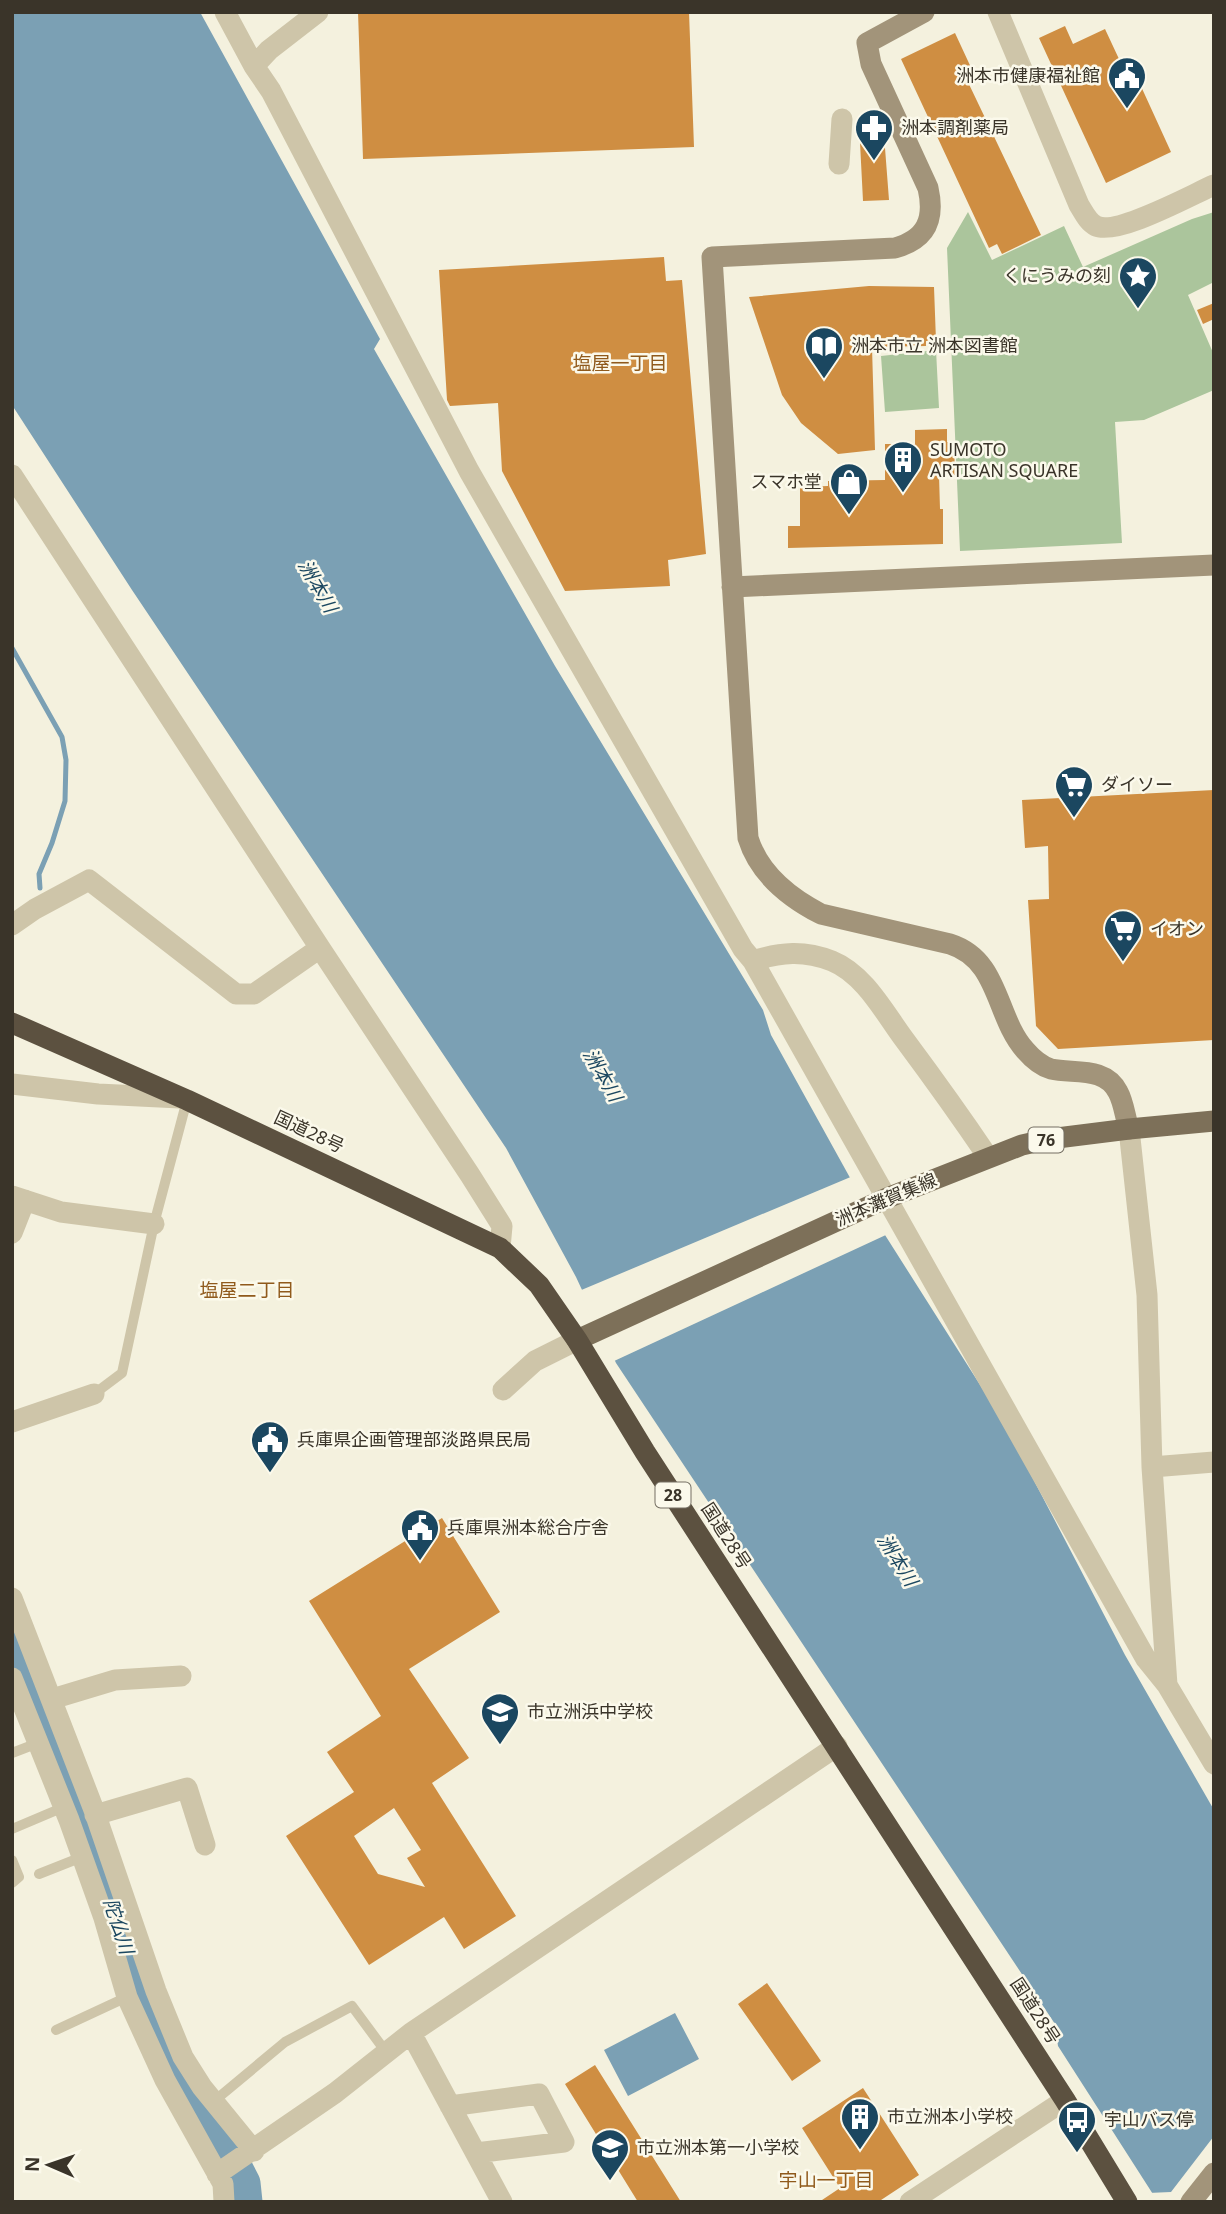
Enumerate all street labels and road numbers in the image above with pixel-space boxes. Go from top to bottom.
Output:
street label: 国道28号 [271,1104,348,1158]
road number: 76 [1028,1128,1064,1152]
street label: 洲本灘賀集線 [831,1167,940,1231]
road number: 28 [656,1483,690,1508]
street label: 国道28号 [696,1498,757,1573]
street label: 国道28号 [1005,1973,1066,2048]

